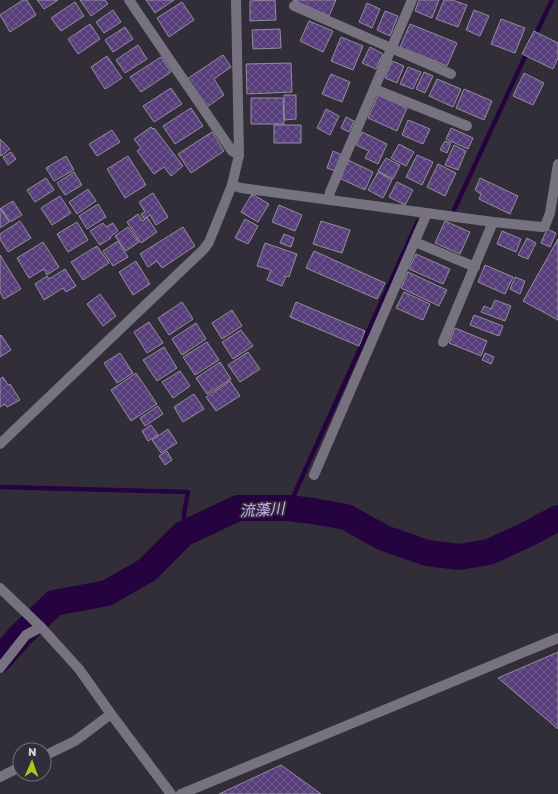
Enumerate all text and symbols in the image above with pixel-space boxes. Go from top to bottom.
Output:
water label: 流藻川 [239,499,287,519]
north arrow [12,742,52,782]
text: N [28,745,37,758]

